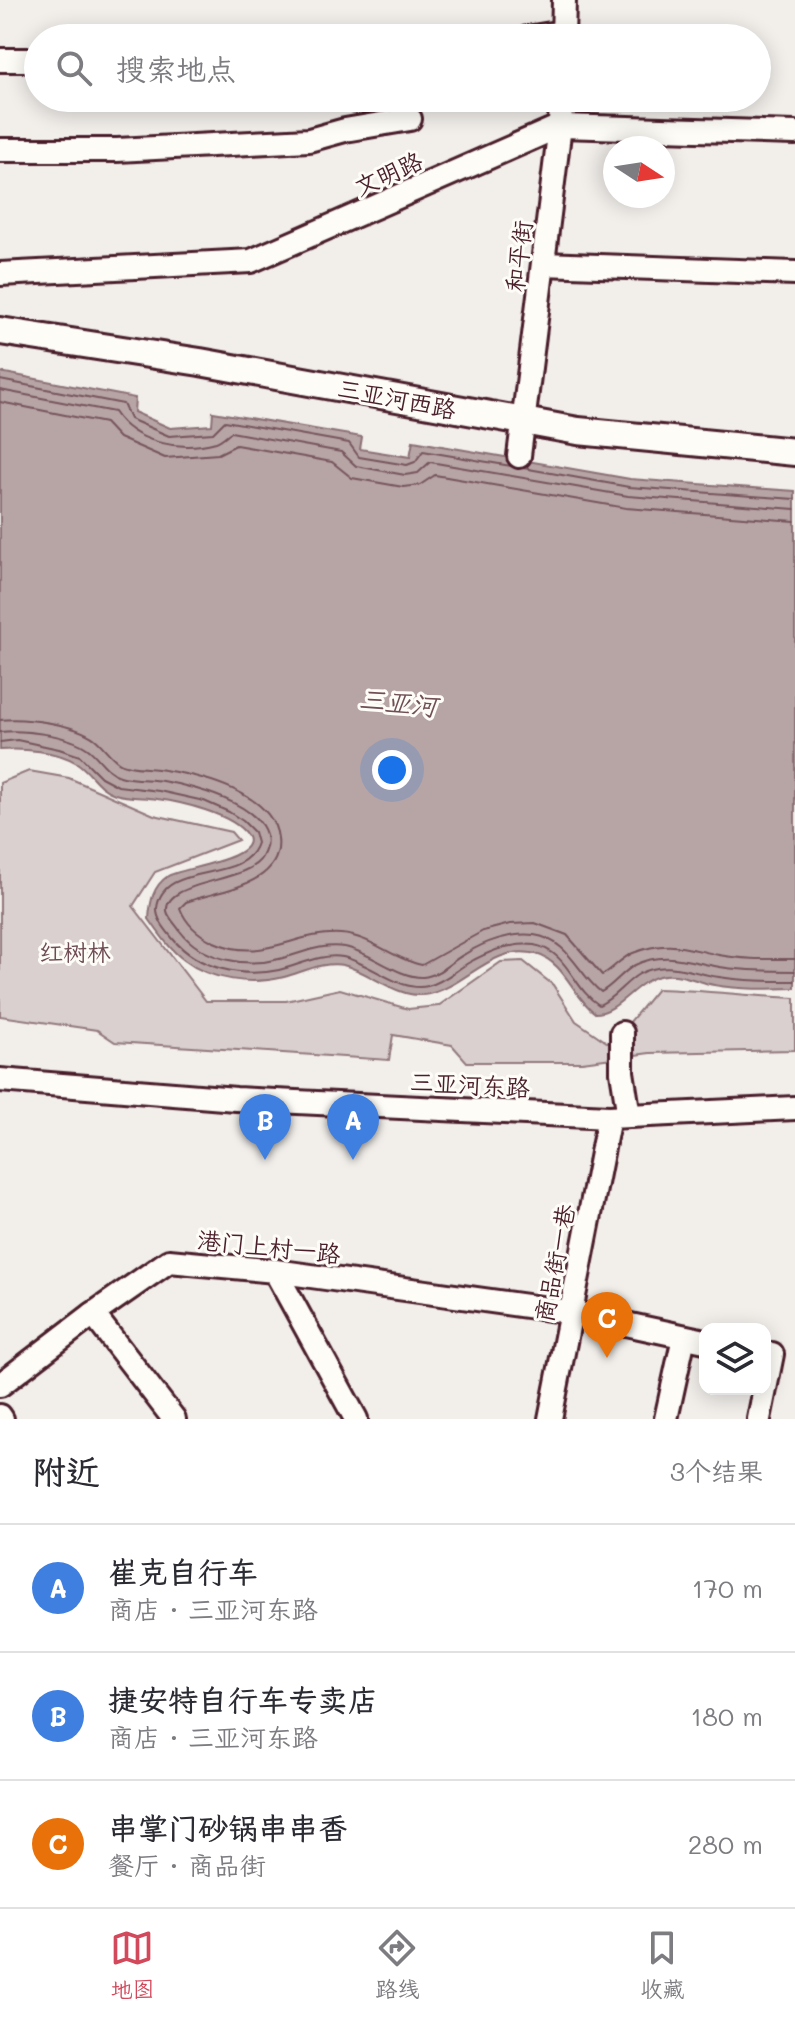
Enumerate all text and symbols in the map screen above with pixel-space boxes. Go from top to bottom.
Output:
search box [24,24,771,112]
icon: search [52,46,96,90]
text: 搜索地点 [116,48,236,88]
north arrow [603,136,675,208]
street label: 文明路 [349,144,427,202]
street label: 和平街 [498,218,538,294]
street label: 三亚河西路 [335,371,459,425]
water label: 三亚河 [357,681,443,723]
your location [372,750,412,790]
park label: 红树林 [39,936,111,967]
street label: 三亚河东路 [409,1065,531,1103]
pin: B [239,1094,291,1160]
pin: A [327,1094,379,1160]
street label: 商品街一巷 [527,1201,581,1325]
street label: 港门上村一路 [196,1223,342,1269]
pin: C [581,1292,633,1358]
map controls [699,1323,771,1395]
button: layers [699,1323,771,1395]
text: 附近 [32,1448,100,1493]
text: 3个结果 [670,1454,763,1488]
text: 崔克自行车 [108,1551,258,1591]
text: A [49,1571,67,1605]
text: 170 m [692,1571,763,1605]
text: 商店 · 三亚河东路 [108,1592,318,1626]
text: 捷安特自行车专卖店 [108,1679,378,1719]
text: B [49,1699,67,1733]
text: 180 m [691,1699,763,1733]
text: 商店 · 三亚河东路 [108,1720,318,1754]
text: 串掌门砂锅串串香 [108,1807,348,1847]
text: C [48,1827,68,1861]
text: 280 m [688,1827,763,1861]
text: 餐厅 · 商品街 [108,1848,266,1882]
tab: 地图 [110,1926,155,2003]
tab: 路线 [375,1926,420,2003]
tab: 收藏 [640,1926,685,2003]

